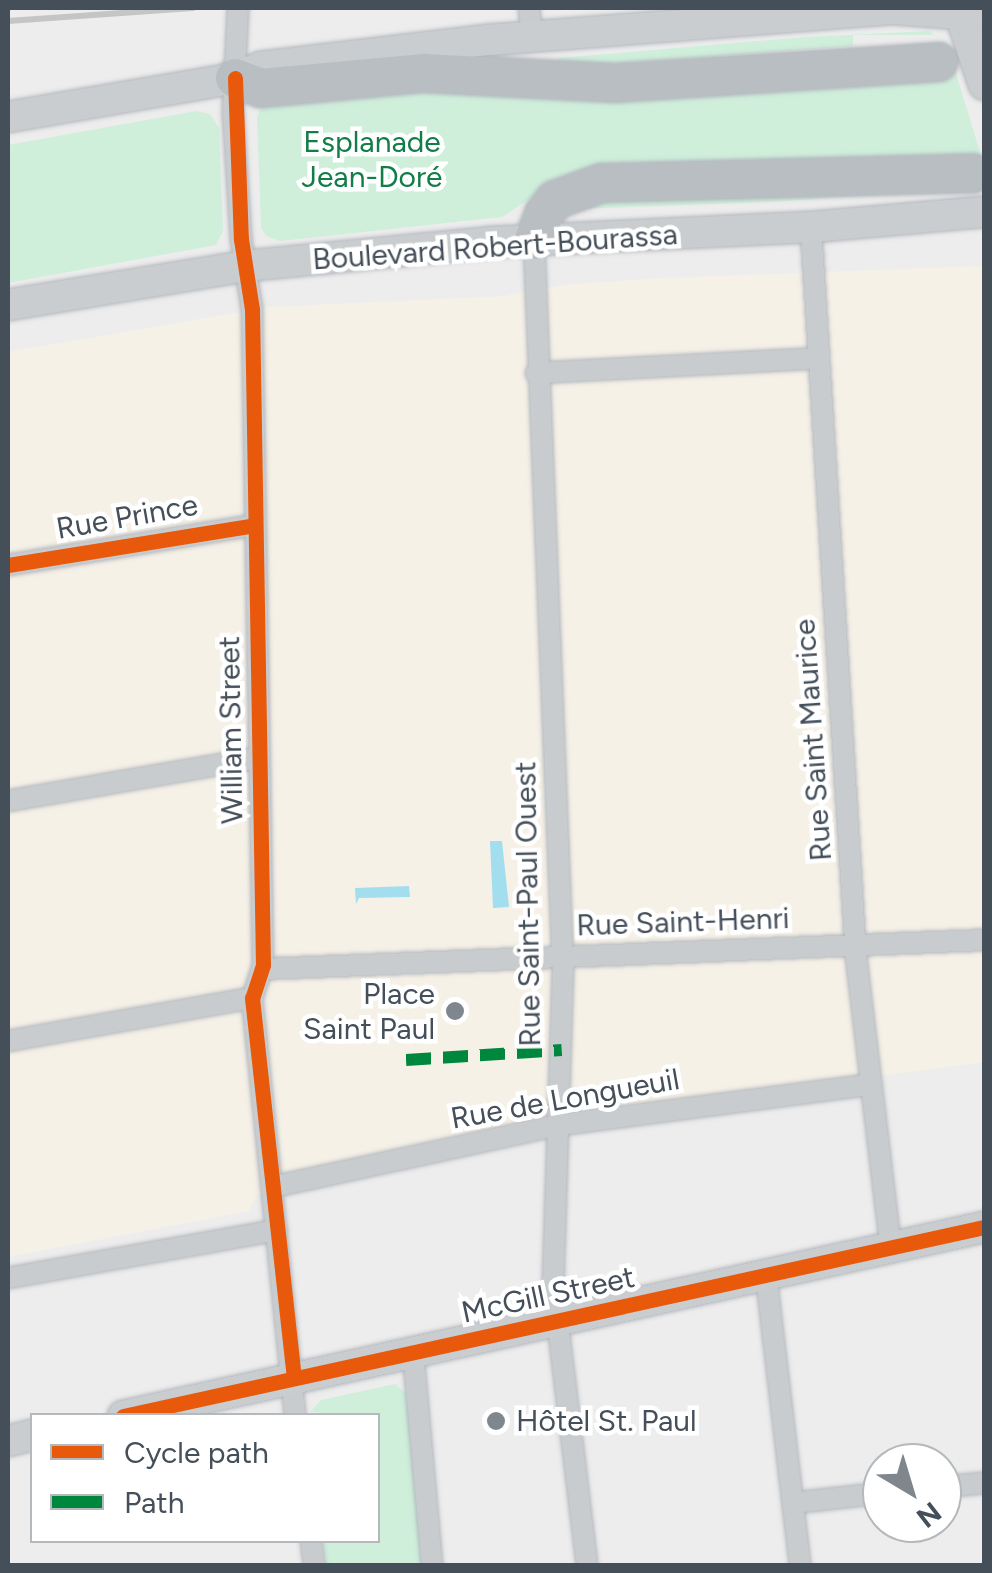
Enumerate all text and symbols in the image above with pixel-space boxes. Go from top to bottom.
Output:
park label: Esplanade Jean-Doré [302,124,442,194]
street label: Boulevard Robert-Bourassa [311,216,679,278]
street label: Rue Prince [53,487,201,547]
street label: Rue Saint Maurice [787,618,839,862]
street label: William Street [211,636,251,824]
street label: Rue Saint-Paul Ouest [508,761,548,1047]
street label: Rue Saint-Henri [576,900,790,944]
place label: Place Saint Paul [303,976,435,1046]
marker: Place Saint Paul [444,1000,466,1022]
street label: Rue de Longueuil [448,1061,682,1137]
street label: McGill Street [458,1259,638,1331]
place label: Hôtel St. Paul [516,1403,697,1439]
marker: Hôtel St. Paul [485,1410,507,1432]
legend [30,1413,380,1543]
text: Cycle path [124,1434,269,1471]
north arrow [862,1443,962,1543]
text: Path [124,1484,184,1521]
text: N [910,1495,948,1535]

